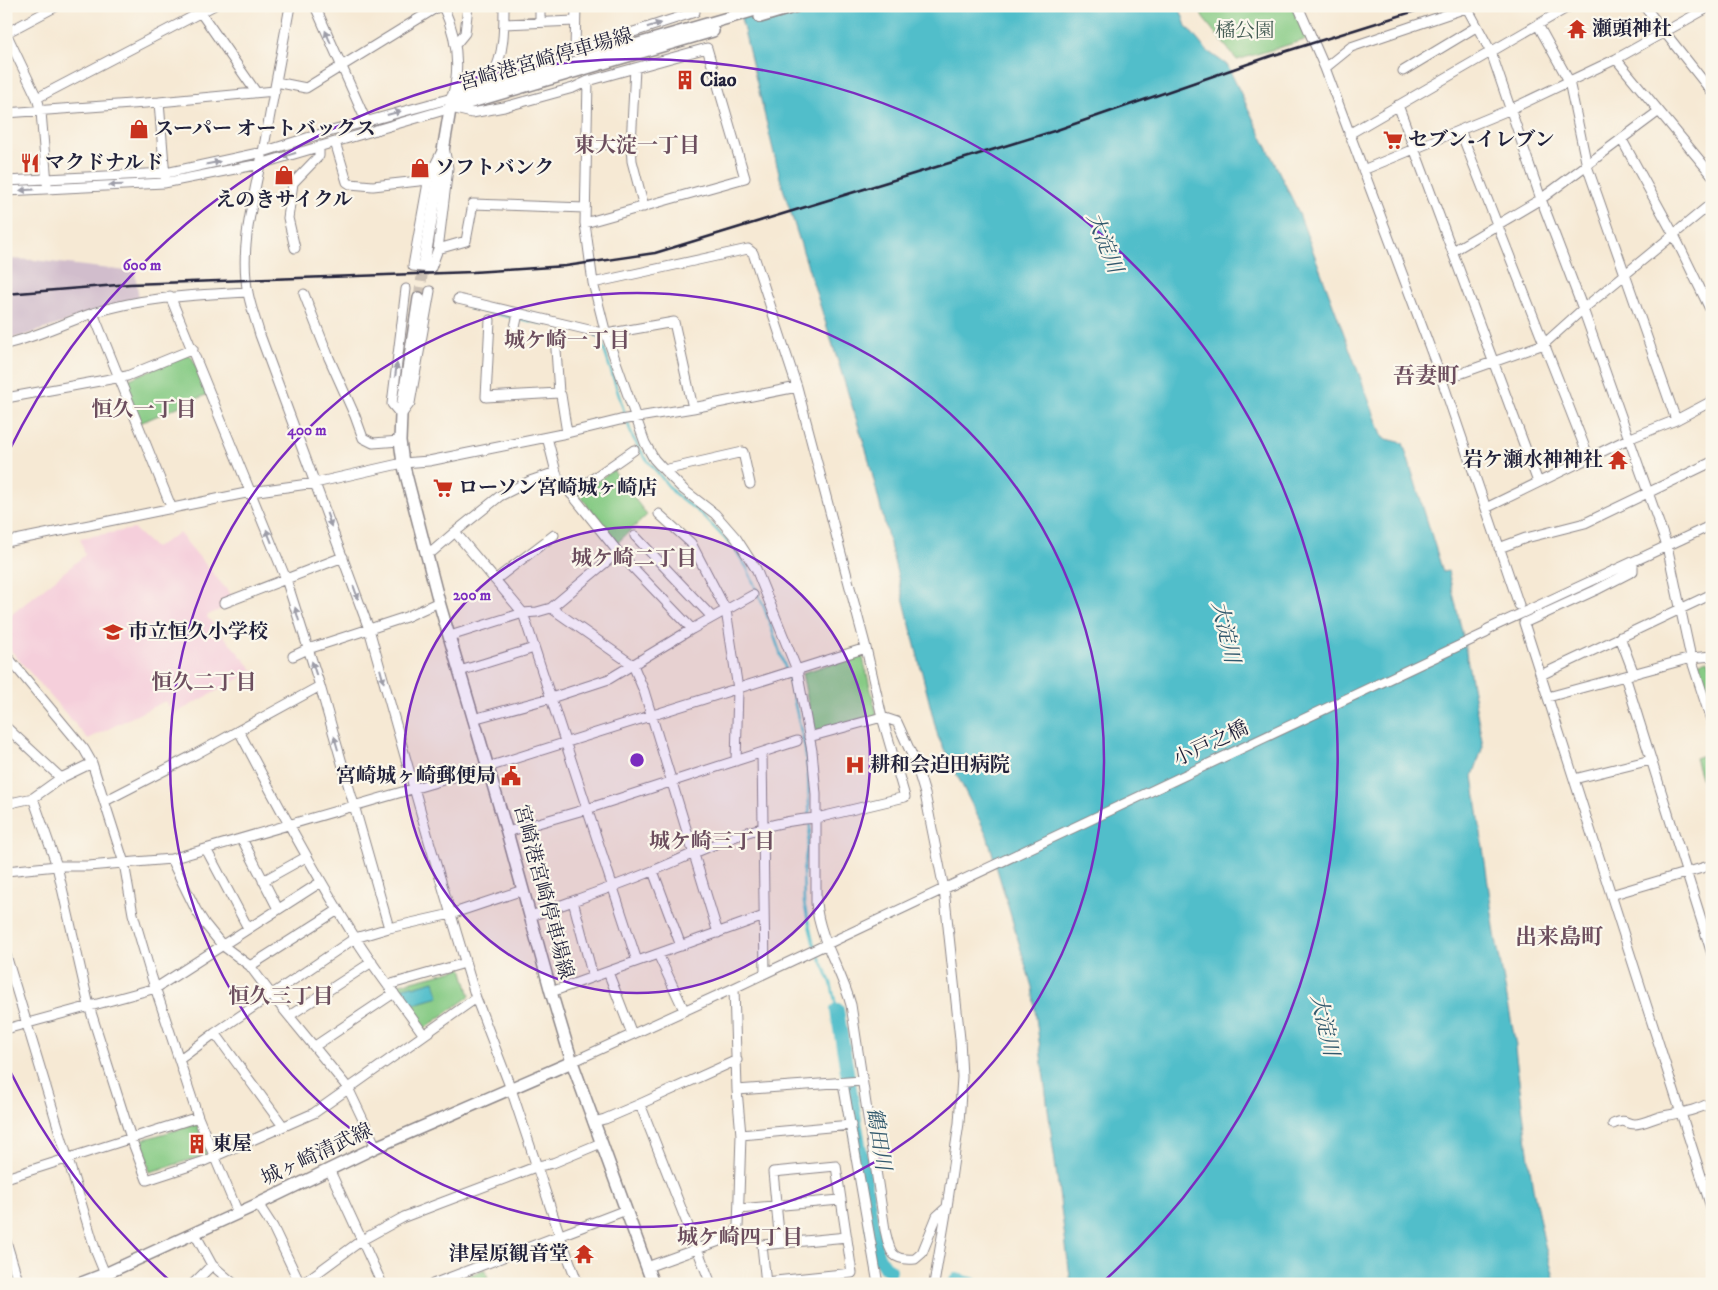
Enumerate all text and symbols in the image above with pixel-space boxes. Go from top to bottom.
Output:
place label: 瀬頭神社 [1592,17,1672,42]
temple icon: 瀬頭神社 [1566,18,1588,40]
park label: 橘公園 [1215,19,1275,44]
one-way arrow [647,20,662,28]
street label: 宮崎港宮崎停車場線 [456,23,636,97]
one-way arrow [324,30,332,44]
place label: Ciao [700,68,737,93]
building icon: Ciao [674,69,696,91]
one-way arrow [386,109,401,117]
place label: スーパー オートバックス [154,117,376,142]
shop icon: スーパー オートバックス [128,118,150,140]
place label: セブン-イレブン [1408,128,1555,153]
supermarket icon: セブン-イレブン [1382,129,1404,151]
district label: 東大淀一丁目 [574,133,700,159]
place label: マクドナルド [45,151,164,176]
restaurant icon: マクドナルド [19,152,41,174]
one-way arrow [281,152,296,160]
place label: ソフトバンク [435,156,554,181]
shop icon: ソフトバンク [409,157,431,179]
one-way arrow [206,158,222,166]
shop icon: えのきサイクル [273,164,295,186]
one-way arrow [107,182,123,190]
one-way arrow [19,186,35,194]
place label: えのきサイクル [215,188,353,213]
water label: 大淀川 [1080,209,1129,279]
text: 600 m [123,256,162,275]
district label: 城ケ崎一丁目 [504,328,630,354]
one-way arrow [392,361,400,377]
district label: 吾妻町 [1393,363,1459,390]
district label: 恒久一丁目 [92,397,197,423]
text: 400 m [286,421,327,440]
place label: 岩ケ瀬水神神社 [1463,448,1603,473]
temple icon: 岩ケ瀬水神神社 [1607,449,1629,471]
place label: ローソン宮崎城ヶ崎店 [458,476,657,501]
supermarket icon: ローソン宮崎城ヶ崎店 [432,477,454,499]
one-way arrow [325,513,333,528]
one-way arrow [264,529,272,543]
district label: 城ケ崎二丁目 [571,546,697,572]
one-way arrow [352,586,360,601]
text: 200 m [453,586,492,605]
water label: 大淀川 [1205,598,1245,668]
one-way arrow [293,606,301,621]
place label: 市立恒久小学校 [128,620,268,645]
school or university icon: 市立恒久小学校 [102,621,124,643]
one-way arrow [309,660,317,675]
one-way arrow [378,669,386,684]
district label: 恒久二丁目 [152,670,257,696]
street label: 小戸之橋 [1169,716,1253,772]
one-way arrow [331,735,339,750]
centre of rings [628,751,646,769]
place label: 耕和会迫田病院 [870,753,1010,778]
hospital icon: 耕和会迫田病院 [844,754,866,776]
place label: 宮崎城ヶ崎郵便局 [336,764,496,789]
public building icon: 宮崎城ヶ崎郵便局 [500,765,522,787]
street label: 宮崎港宮崎停車場線 [508,802,578,982]
district label: 城ケ崎三丁目 [649,829,775,855]
district label: 出来島町 [1515,924,1603,951]
district label: 恒久三丁目 [229,984,334,1010]
water label: 大淀川 [1304,991,1344,1061]
water label: 鶴田川 [860,1106,896,1174]
street label: 城ヶ崎清武線 [257,1118,377,1192]
place label: 東屋 [212,1132,252,1157]
building icon: 東屋 [186,1133,208,1155]
district label: 城ケ崎四丁目 [677,1225,803,1251]
place label: 津屋原観音堂 [449,1242,569,1267]
temple icon: 津屋原観音堂 [573,1243,595,1265]

